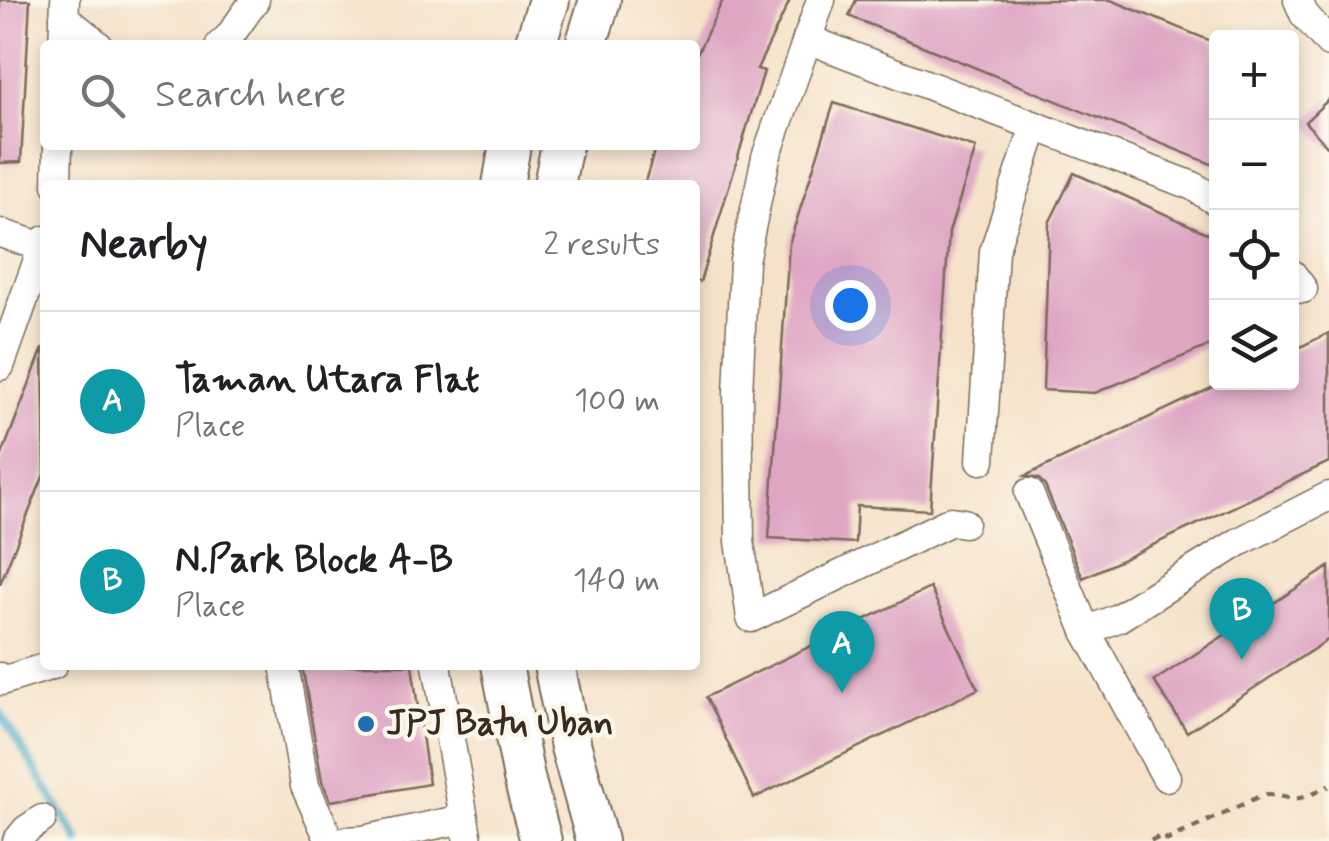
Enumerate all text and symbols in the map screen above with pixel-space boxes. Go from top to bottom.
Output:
map controls [1209,30,1299,390]
button: + [1209,30,1299,120]
search box [40,40,700,150]
icon: search [75,68,130,123]
text: Search here [155,71,346,120]
button: − [1209,120,1299,210]
button: locate [1209,210,1299,300]
text: Nearby [80,218,208,273]
text: 2 results [543,224,660,266]
your location [825,280,876,331]
button: layers [1209,300,1299,390]
text: Taman Utara Flat [175,356,479,405]
text: A [102,380,123,422]
text: 100 m [574,380,660,422]
text: Place [175,405,245,447]
text: N.Park Block A-B [175,536,453,585]
text: B [102,560,123,602]
text: 140 m [573,560,660,602]
pin: B [1210,578,1274,660]
text: Place [175,585,245,627]
pin: A [810,610,874,693]
place label: JPJ Batu Uban [386,701,613,747]
marker: JPJ Batu Uban [355,713,377,735]

